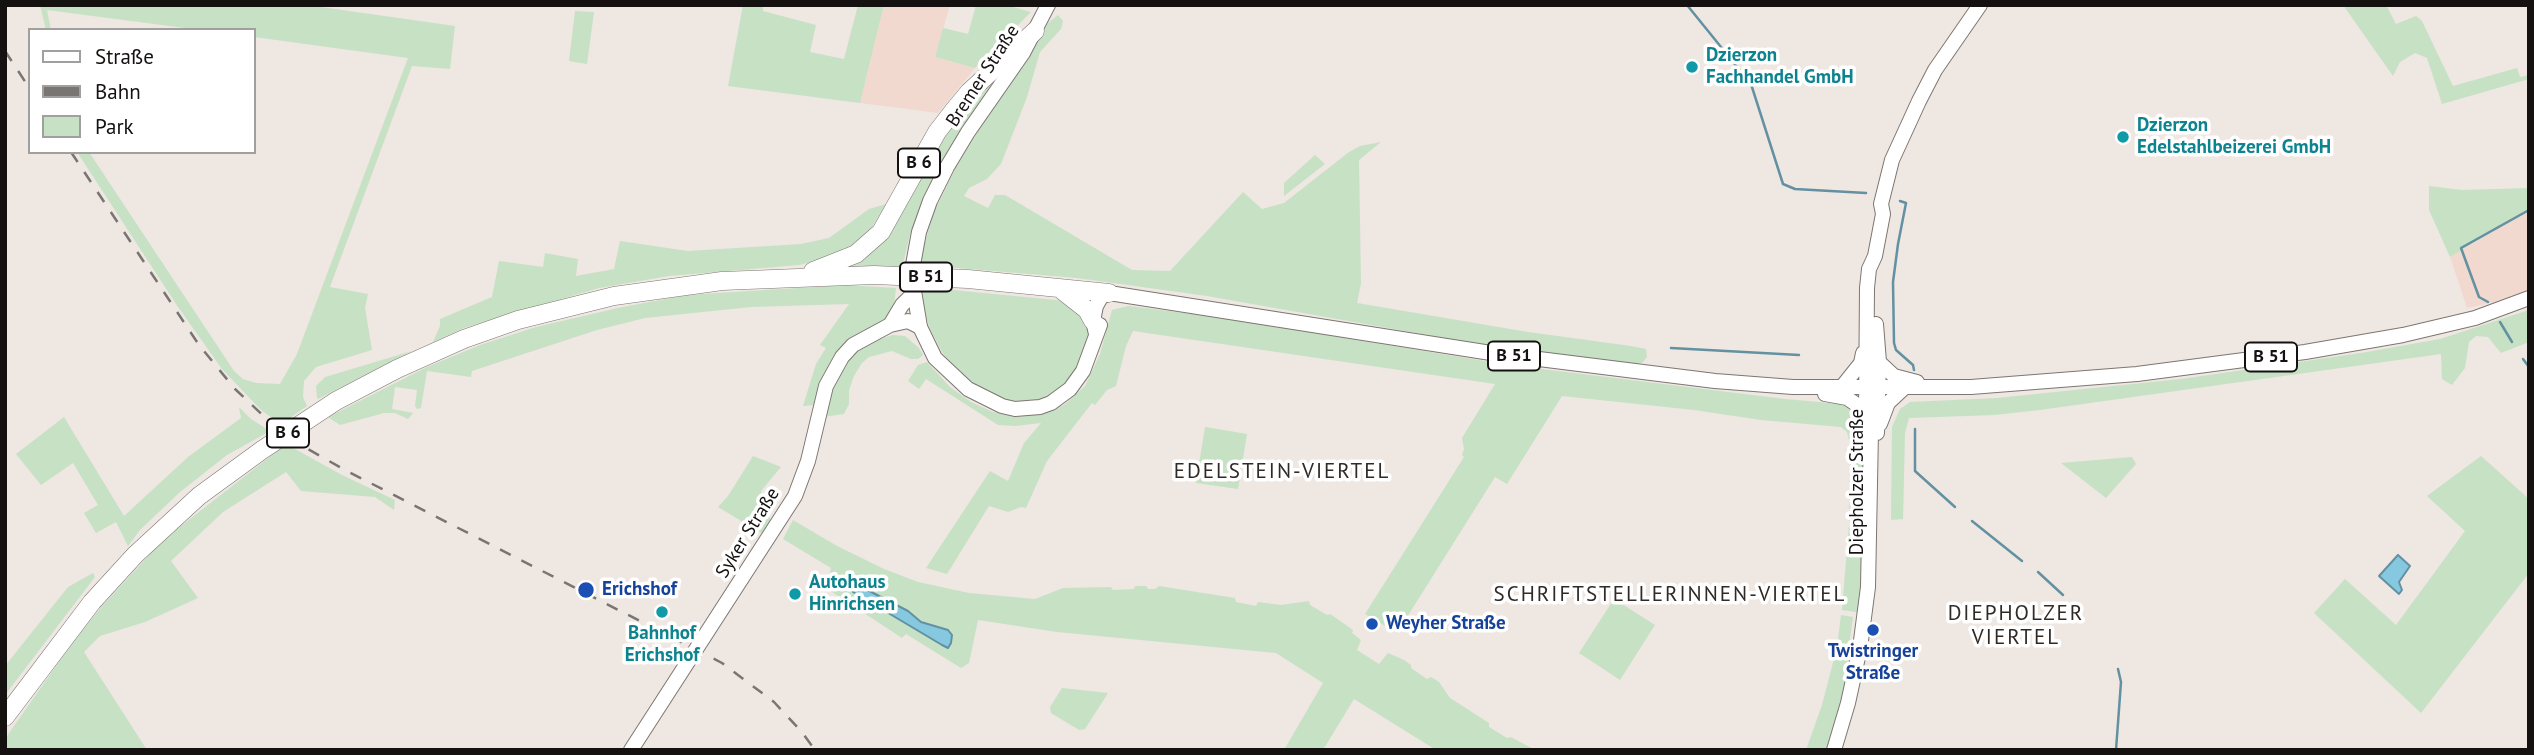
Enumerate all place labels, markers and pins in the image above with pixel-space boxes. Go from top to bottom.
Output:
place label: Dzierzon Fachhandel GmbH [1706,45,1853,89]
marker: Dzierzon Fachhandel GmbH [1684,59,1700,75]
place label: Dzierzon Edelstahlbeizerei GmbH [2137,115,2331,159]
marker: Dzierzon Edelstahlbeizerei GmbH [2115,129,2131,145]
place label: Autohaus Hinrichsen [809,572,895,616]
place label: Erichshof [602,579,677,601]
marker: Erichshof [576,580,596,600]
marker: Autohaus Hinrichsen [787,586,803,602]
marker: Bahnhof Erichshof [654,604,670,620]
place label: Weyher Straße [1386,613,1506,635]
marker: Weyher Straße [1364,616,1380,632]
marker: Twistringer Straße [1865,622,1881,638]
place label: Bahnhof Erichshof [625,623,699,667]
place label: Twistringer Straße [1828,641,1918,685]

